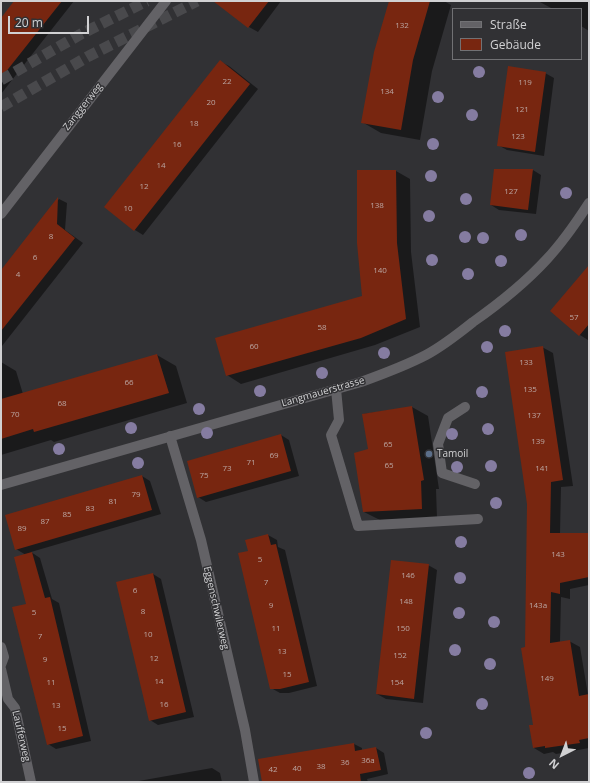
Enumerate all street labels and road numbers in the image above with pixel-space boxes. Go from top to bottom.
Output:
street label: Zanggerweg [61,81,105,133]
street label: Langmauerstrasse [280,374,366,410]
street label: Eggenschwilerweg [201,565,231,651]
street label: Laufferweg [9,709,33,763]

